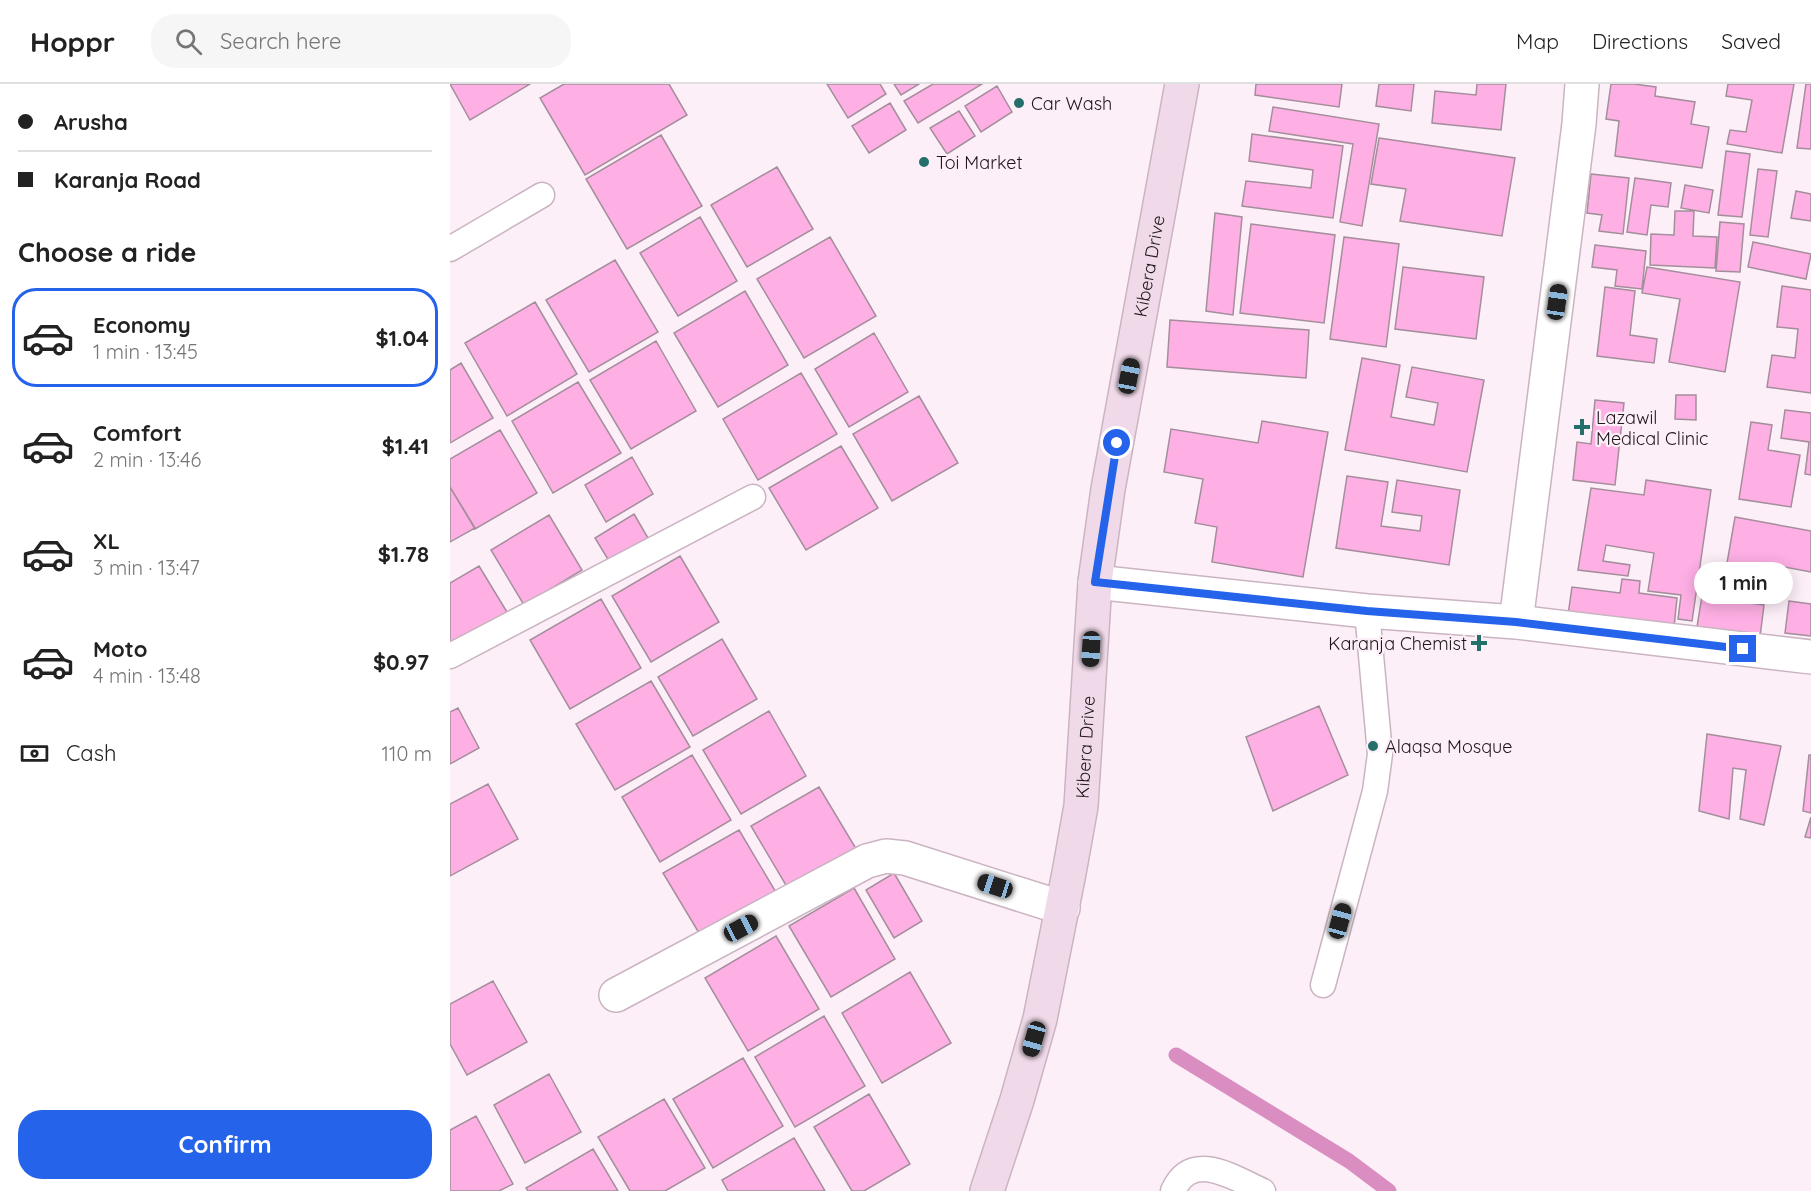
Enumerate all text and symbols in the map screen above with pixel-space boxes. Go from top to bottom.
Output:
search box [151,14,571,68]
text: Hoppr [30,24,115,59]
icon: search [172,25,205,58]
text: Search here [220,27,341,55]
text: Map [1516,28,1559,54]
text: Directions [1592,28,1688,54]
text: Saved [1721,28,1781,54]
place label: Car Wash [1031,92,1112,115]
marker: Car Wash [1012,96,1026,110]
text: Arusha [54,108,128,136]
place label: Toi Market [936,151,1023,174]
marker: Toi Market [917,155,931,169]
text: Karanja Road [54,166,201,194]
street label: Kibera Drive [1128,213,1169,319]
text: Choose a ride [18,235,196,269]
car [1546,283,1568,321]
icon: car [21,311,75,365]
text: Economy [93,311,191,339]
text: $1.04 [375,324,429,352]
text: 1 min · 13:45 [93,339,198,364]
car [1117,357,1141,395]
place label: Lazawil Medical Clinic [1596,406,1708,450]
marker: Lazawil Medical Clinic [1573,418,1591,436]
icon: car [21,419,75,473]
text: Comfort [93,419,182,447]
route start [1103,429,1130,456]
text: $1.41 [382,432,429,460]
text: 2 min · 13:46 [93,447,201,472]
icon: car [21,527,75,581]
text: XL [93,527,120,555]
text: $1.78 [378,540,429,568]
text: 3 min · 13:47 [93,555,200,580]
callout: 1 min [1694,562,1792,604]
text: 1 min [1719,570,1768,595]
car [1081,631,1101,667]
place label: Karanja Chemist [1328,632,1467,655]
icon: car [21,635,75,689]
text: Moto [93,635,147,663]
route end [1729,635,1756,662]
marker: Karanja Chemist [1472,636,1486,650]
text: $0.97 [373,648,429,676]
text: 4 min · 13:48 [93,663,201,688]
street label: Kibera Drive [1070,695,1099,799]
place label: Alaqsa Mosque [1385,735,1513,758]
icon: cash [18,737,51,770]
text: Cash [66,739,117,767]
marker: Alaqsa Mosque [1366,739,1380,753]
text: 110 m [382,741,432,766]
car [975,872,1015,900]
car [1327,901,1353,941]
car [721,912,761,944]
car [1020,1019,1048,1059]
button: Confirm [18,1110,432,1179]

